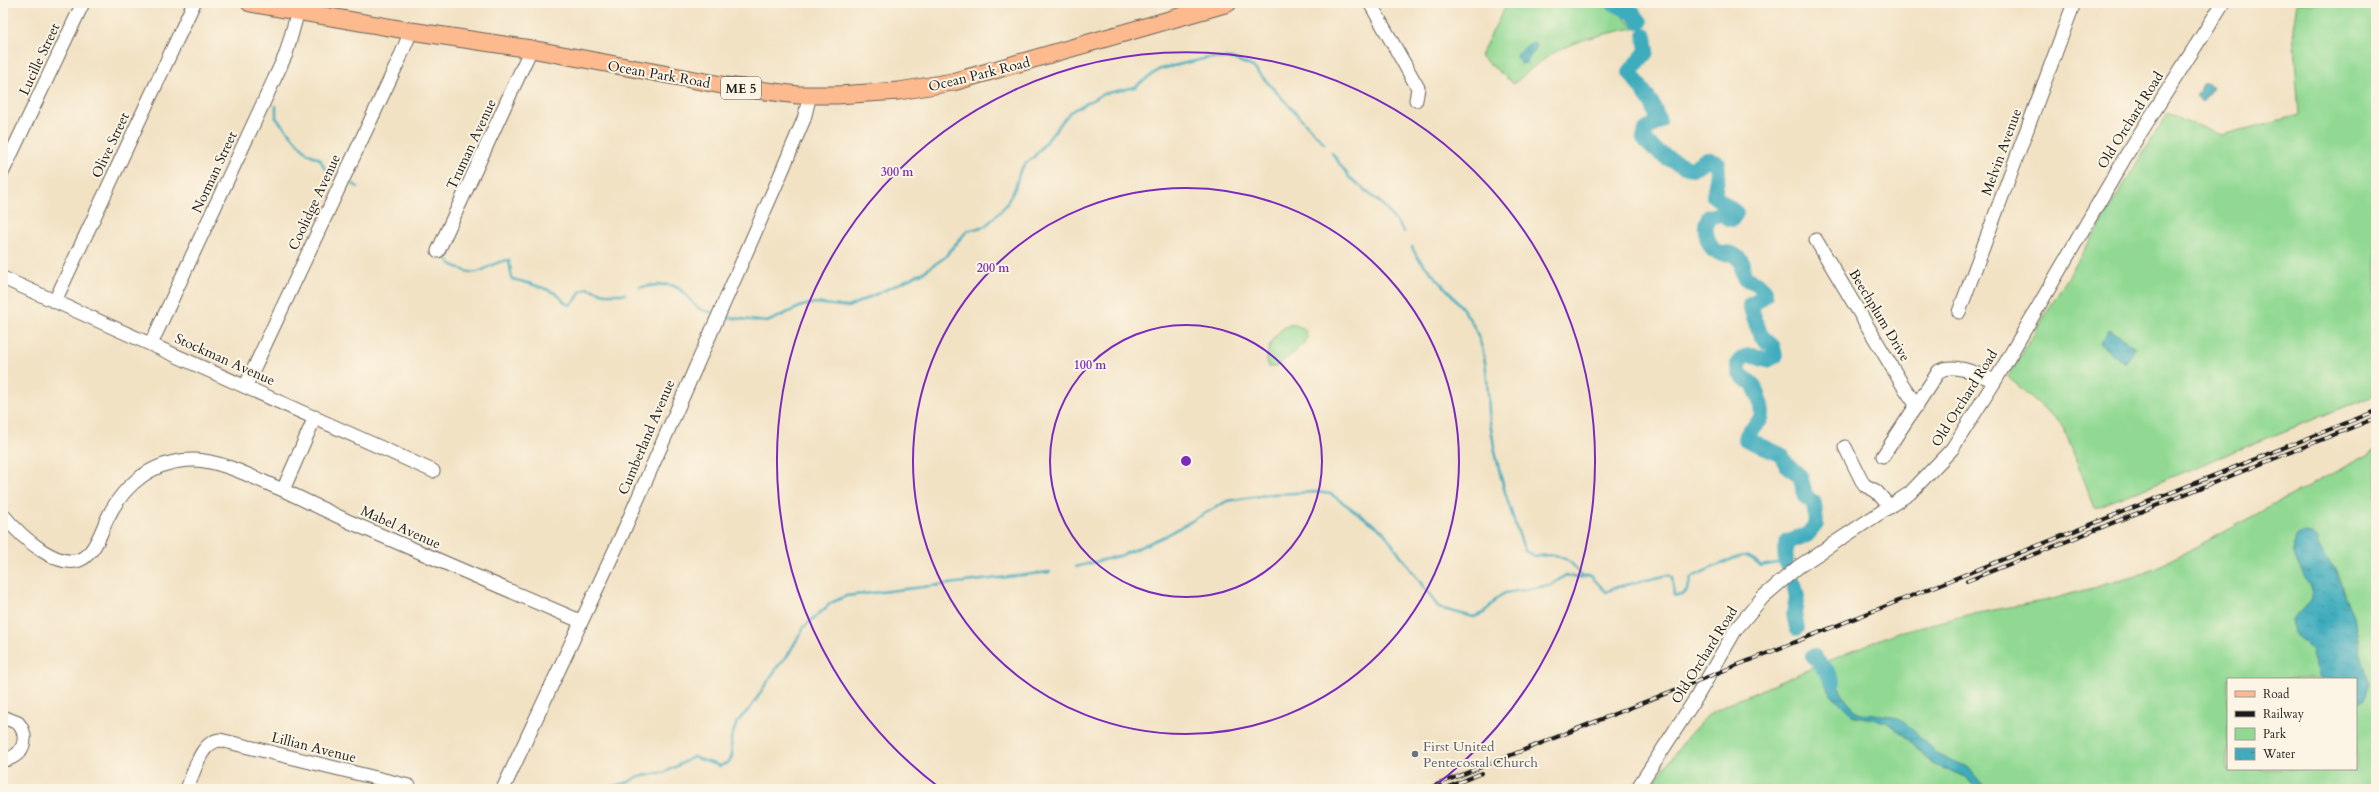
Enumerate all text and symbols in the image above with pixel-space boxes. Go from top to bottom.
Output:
street label: Lucille Street [14,20,65,98]
street label: Ocean Park Road [926,53,1032,96]
street label: Ocean Park Road [606,56,712,93]
street label: Old Orchard Road [2093,68,2168,172]
road number: ME 5 [721,77,761,99]
street label: Truman Avenue [442,96,501,193]
street label: Melvin Avenue [1977,106,2026,198]
street label: Olive Street [87,109,134,181]
street label: Norman Street [187,128,242,216]
street label: Coolidge Avenue [284,151,345,253]
text: 300 m [881,164,914,180]
text: 200 m [977,260,1010,276]
street label: Beechplum Drive [1845,266,1915,365]
street label: Stockman Avenue [172,329,278,390]
street label: Old Orchard Road [1927,346,2002,450]
text: 100 m [1074,357,1107,373]
street label: Cumberland Avenue [614,377,679,498]
centre of rings [1179,454,1193,468]
street label: Mabel Avenue [358,501,444,554]
street label: Old Orchard Road [1667,603,1742,707]
legend [2227,678,2357,770]
text: Road [2263,686,2290,702]
text: Railway [2263,706,2305,722]
text: Park [2263,726,2287,742]
street label: Lillian Avenue [270,728,358,767]
place label: First United Pentecostal Church [1423,737,1538,772]
text: Water [2262,746,2296,762]
marker: First United Pentecostal Church [1410,749,1420,759]

